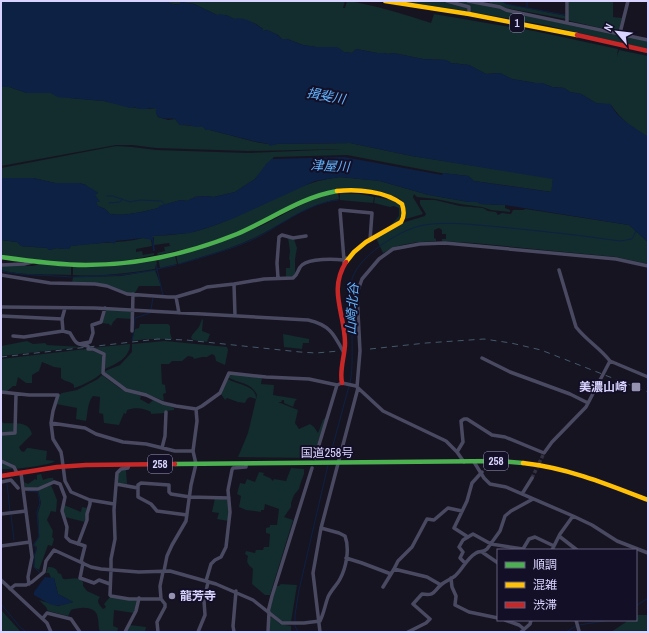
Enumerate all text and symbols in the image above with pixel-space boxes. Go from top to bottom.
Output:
north arrow [597,12,637,52]
road number: 1 [510,14,524,32]
text: N [600,21,616,33]
water label: 揖斐川 [305,84,349,108]
water label: 津屋川 [310,156,352,176]
water label: 山崎北谷 [342,282,362,335]
place label: 美濃山崎 [579,379,627,395]
marker: 美濃山崎 [630,381,642,393]
street label: 国道258号 [301,445,353,461]
road number: 258 [484,452,508,470]
road number: 258 [148,455,172,473]
legend [497,549,637,621]
text: 順調 [533,557,557,573]
text: 混雑 [533,577,557,593]
place label: 龍芳寺 [180,588,216,604]
marker: 龍芳寺 [167,591,177,601]
text: 渋滞 [533,597,557,613]

